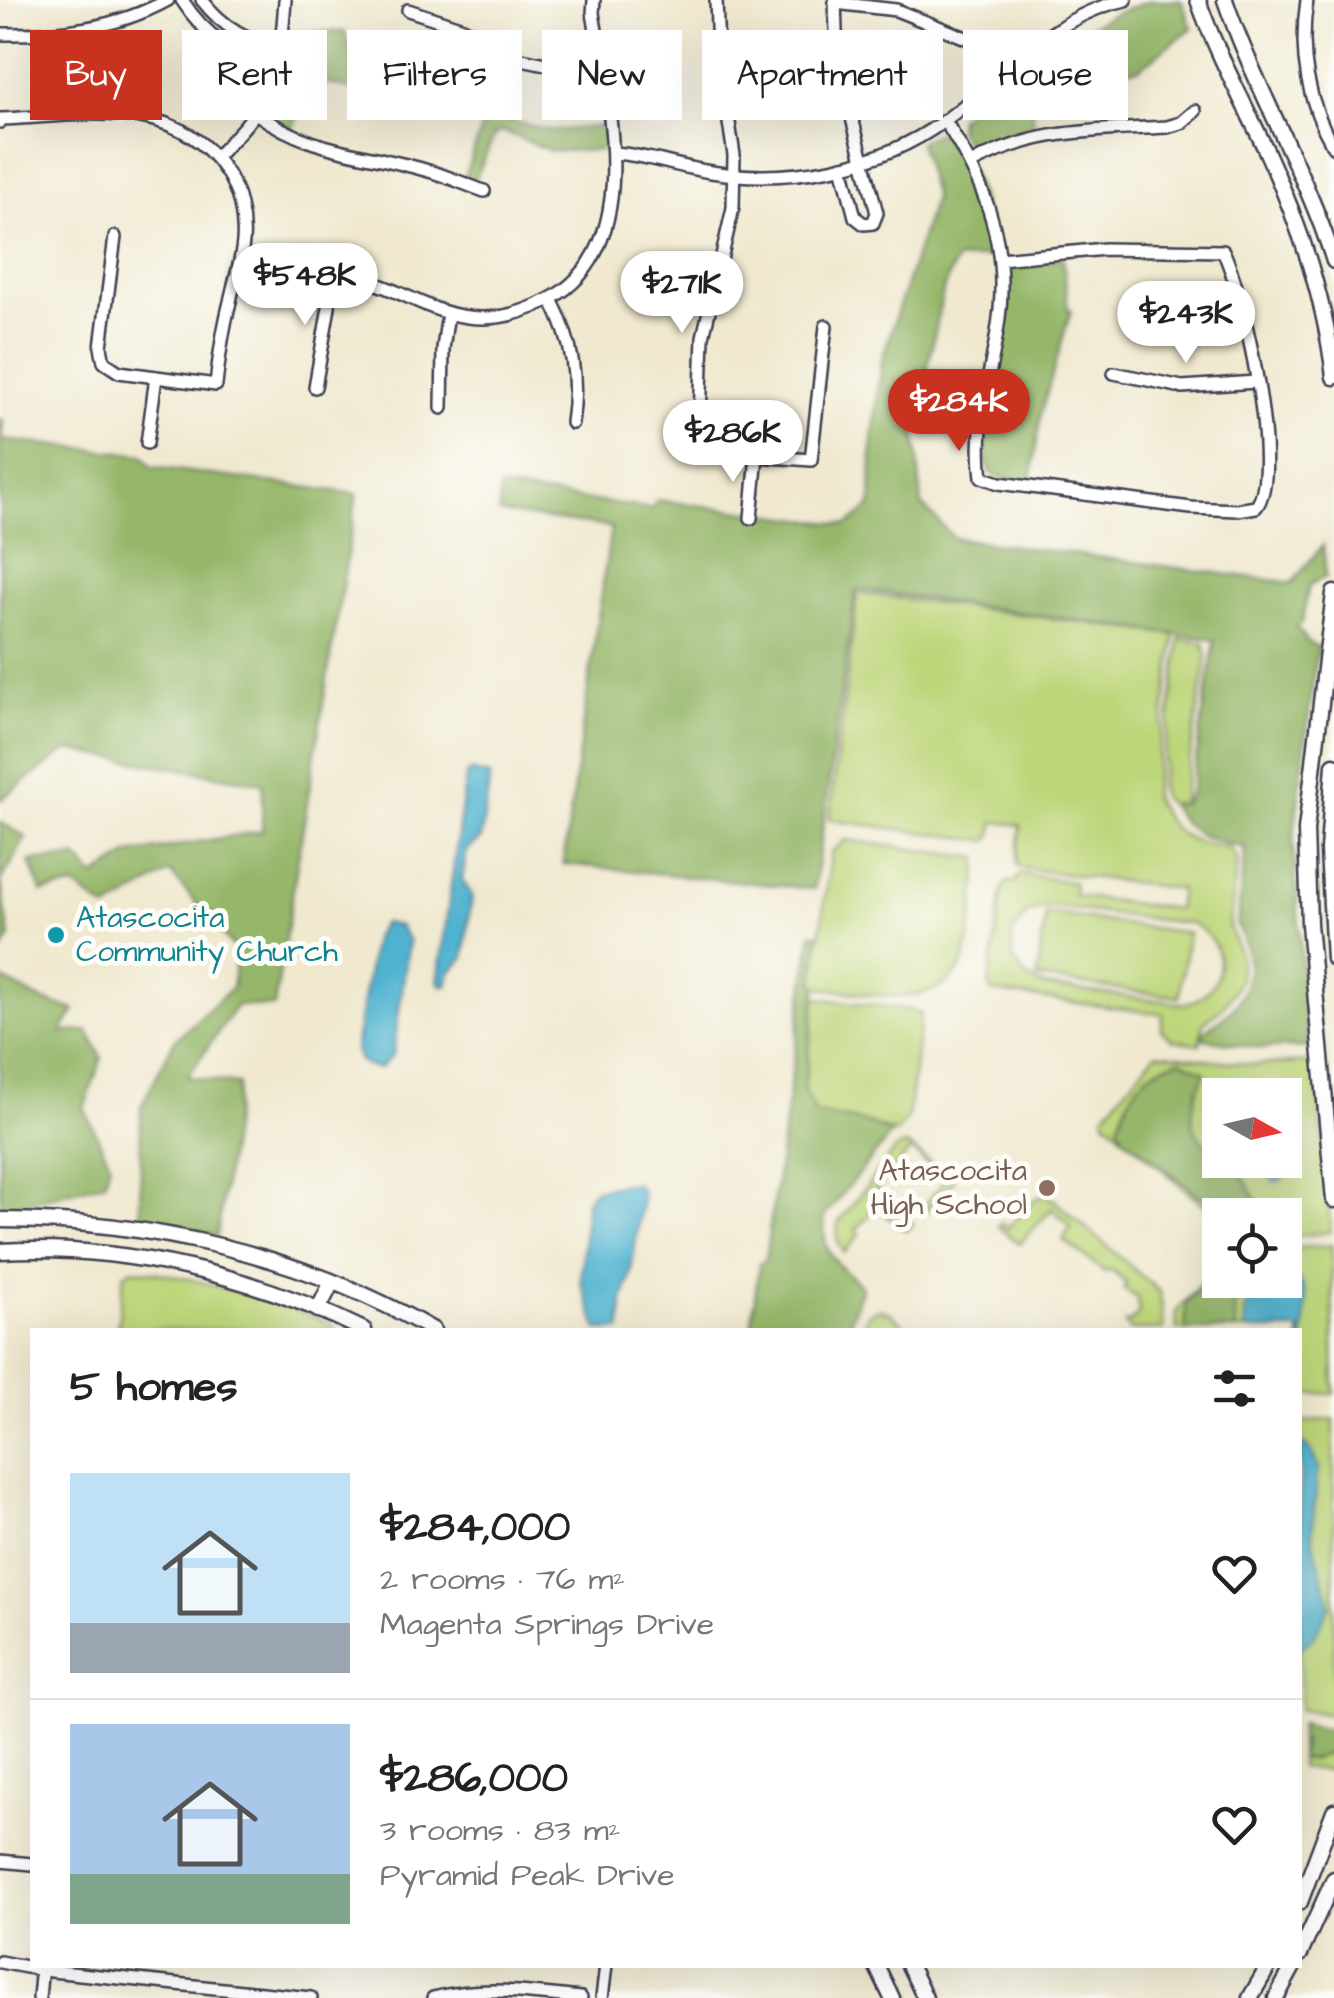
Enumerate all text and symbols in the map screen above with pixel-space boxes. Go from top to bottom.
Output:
chip: Buy [30,30,162,120]
chip: Rent [182,30,327,120]
chip: Filters [347,30,522,120]
chip: New [542,30,682,120]
chip: Apartment [702,30,943,120]
chip: House [963,30,1128,120]
pin: $548K [235,243,375,328]
pin: $271K [612,251,752,336]
text: $548K [254,253,356,298]
text: $271K [642,261,722,306]
pin: $243K [1116,281,1256,366]
text: $243K [1139,291,1233,336]
pin: $284K [889,369,1029,454]
text: $284K [910,379,1008,424]
pin: $286K [663,400,803,485]
text: $286K [685,410,781,455]
place label: Atascocita Community Church [76,897,338,974]
marker: Atascocita Community Church [45,924,67,946]
north arrow [1202,1078,1302,1178]
map controls [1202,1078,1302,1298]
place label: Atascocita High School [870,1150,1027,1227]
marker: Atascocita High School [1036,1177,1058,1199]
button: locate [1202,1198,1302,1298]
text: 5 homes [70,1359,237,1417]
icon: filters [1207,1361,1262,1416]
text: $284,000 [380,1499,570,1557]
icon: home [150,1513,270,1633]
icon: heart [1207,1546,1262,1601]
text: 2 rooms · 76 m² [380,1557,625,1602]
text: Magenta Springs Drive [380,1602,714,1647]
text: $286,000 [380,1750,568,1808]
icon: home [150,1764,270,1884]
icon: heart [1207,1797,1262,1852]
text: 3 rooms · 83 m² [380,1808,621,1853]
text: Pyramid Peak Drive [380,1853,675,1898]

